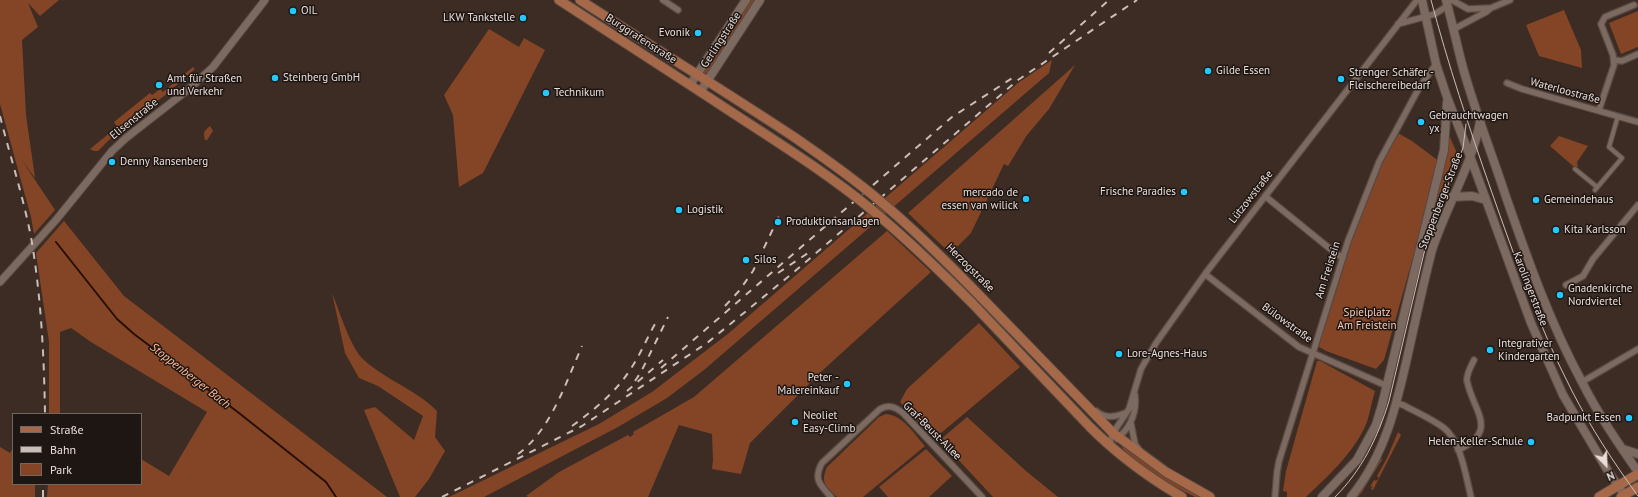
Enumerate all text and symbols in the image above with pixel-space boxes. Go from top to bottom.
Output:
place label: OIL [301,4,317,18]
marker: OIL [288,6,298,16]
street label: Gerlingstraße [698,10,744,70]
place label: LKW Tankstelle [443,11,515,25]
street label: Burggrafenstraße [603,11,679,67]
marker: LKW Tankstelle [518,13,528,23]
place label: Evonik [659,26,690,40]
marker: Evonik [693,28,703,38]
place label: Gilde Essen [1216,64,1270,78]
marker: Gilde Essen [1203,66,1213,76]
place label: Strenger Schäfer - Fleischereibedarf [1349,66,1434,92]
place label: Steinberg GmbH [283,71,360,85]
place label: Amt für Straßen und Verkehr [167,72,242,98]
marker: Steinberg GmbH [270,73,280,83]
marker: Strenger Schäfer - Fleischereibedarf [1336,74,1346,84]
street label: Waterloostraße [1529,75,1601,107]
marker: Amt für Straßen und Verkehr [154,80,164,90]
place label: Technikum [554,86,604,100]
marker: Technikum [541,88,551,98]
street label: Elisenstraße [107,96,161,142]
place label: Gebrauchtwagen yx [1429,109,1508,135]
marker: Gebrauchtwagen yx [1416,117,1426,127]
street label: Stoppenberger Straße [1416,150,1466,252]
place label: Denny Ransenberg [120,155,208,169]
marker: Denny Ransenberg [107,157,117,167]
street label: Lützowstraße [1226,168,1276,226]
place label: Frische Paradies [1100,185,1176,199]
place label: mercado de essen van wilick [941,186,1018,212]
marker: Frische Paradies [1179,187,1189,197]
place label: Gemeindehaus [1544,193,1613,207]
marker: mercado de essen van wilick [1021,194,1031,204]
marker: Gemeindehaus [1531,195,1541,205]
place label: Logistik [687,203,723,217]
marker: Logistik [674,205,684,215]
place label: Produktionsanlagen [786,215,879,229]
marker: Produktionsanlagen [773,217,783,227]
place label: Kita Karlsson [1564,223,1626,237]
marker: Kita Karlsson [1551,225,1561,235]
street label: Am Freistein [1313,240,1343,300]
street label: Herzogstraße [943,241,997,295]
street label: Karolingerstraße [1510,250,1550,328]
place label: Silos [754,253,777,267]
marker: Silos [741,255,751,265]
place label: Gnadenkirche Nordviertel [1568,282,1632,308]
marker: Gnadenkirche Nordviertel [1555,290,1565,300]
street label: Bülowstraße [1259,300,1315,346]
park label: Spielplatz Am Freistein [1337,306,1397,332]
place label: Integrativer Kindergarten [1498,337,1560,363]
water label: Stoppenberger Bach [147,340,233,412]
marker: Integrativer Kindergarten [1485,345,1495,355]
place label: Lore-Agnes-Haus [1127,347,1207,361]
marker: Lore-Agnes-Haus [1114,349,1124,359]
place label: Peter - Malereinkauf [778,371,839,397]
marker: Peter - Malereinkauf [842,379,852,389]
street label: Graf-Beust-Allee [900,399,964,463]
place label: Neoliet Easy-Climb [803,409,855,435]
place label: Badpunkt Essen [1547,411,1621,425]
legend [12,413,142,485]
marker: Badpunkt Essen [1624,413,1634,423]
marker: Neoliet Easy-Climb [790,417,800,427]
text: Straße [50,422,84,437]
place label: Helen-Keller-Schule [1428,435,1523,449]
marker: Helen-Keller-Schule [1526,437,1536,447]
text: Bahn [50,442,76,457]
north arrow [1586,445,1626,485]
text: Park [50,462,72,477]
text: N [1605,468,1617,484]

